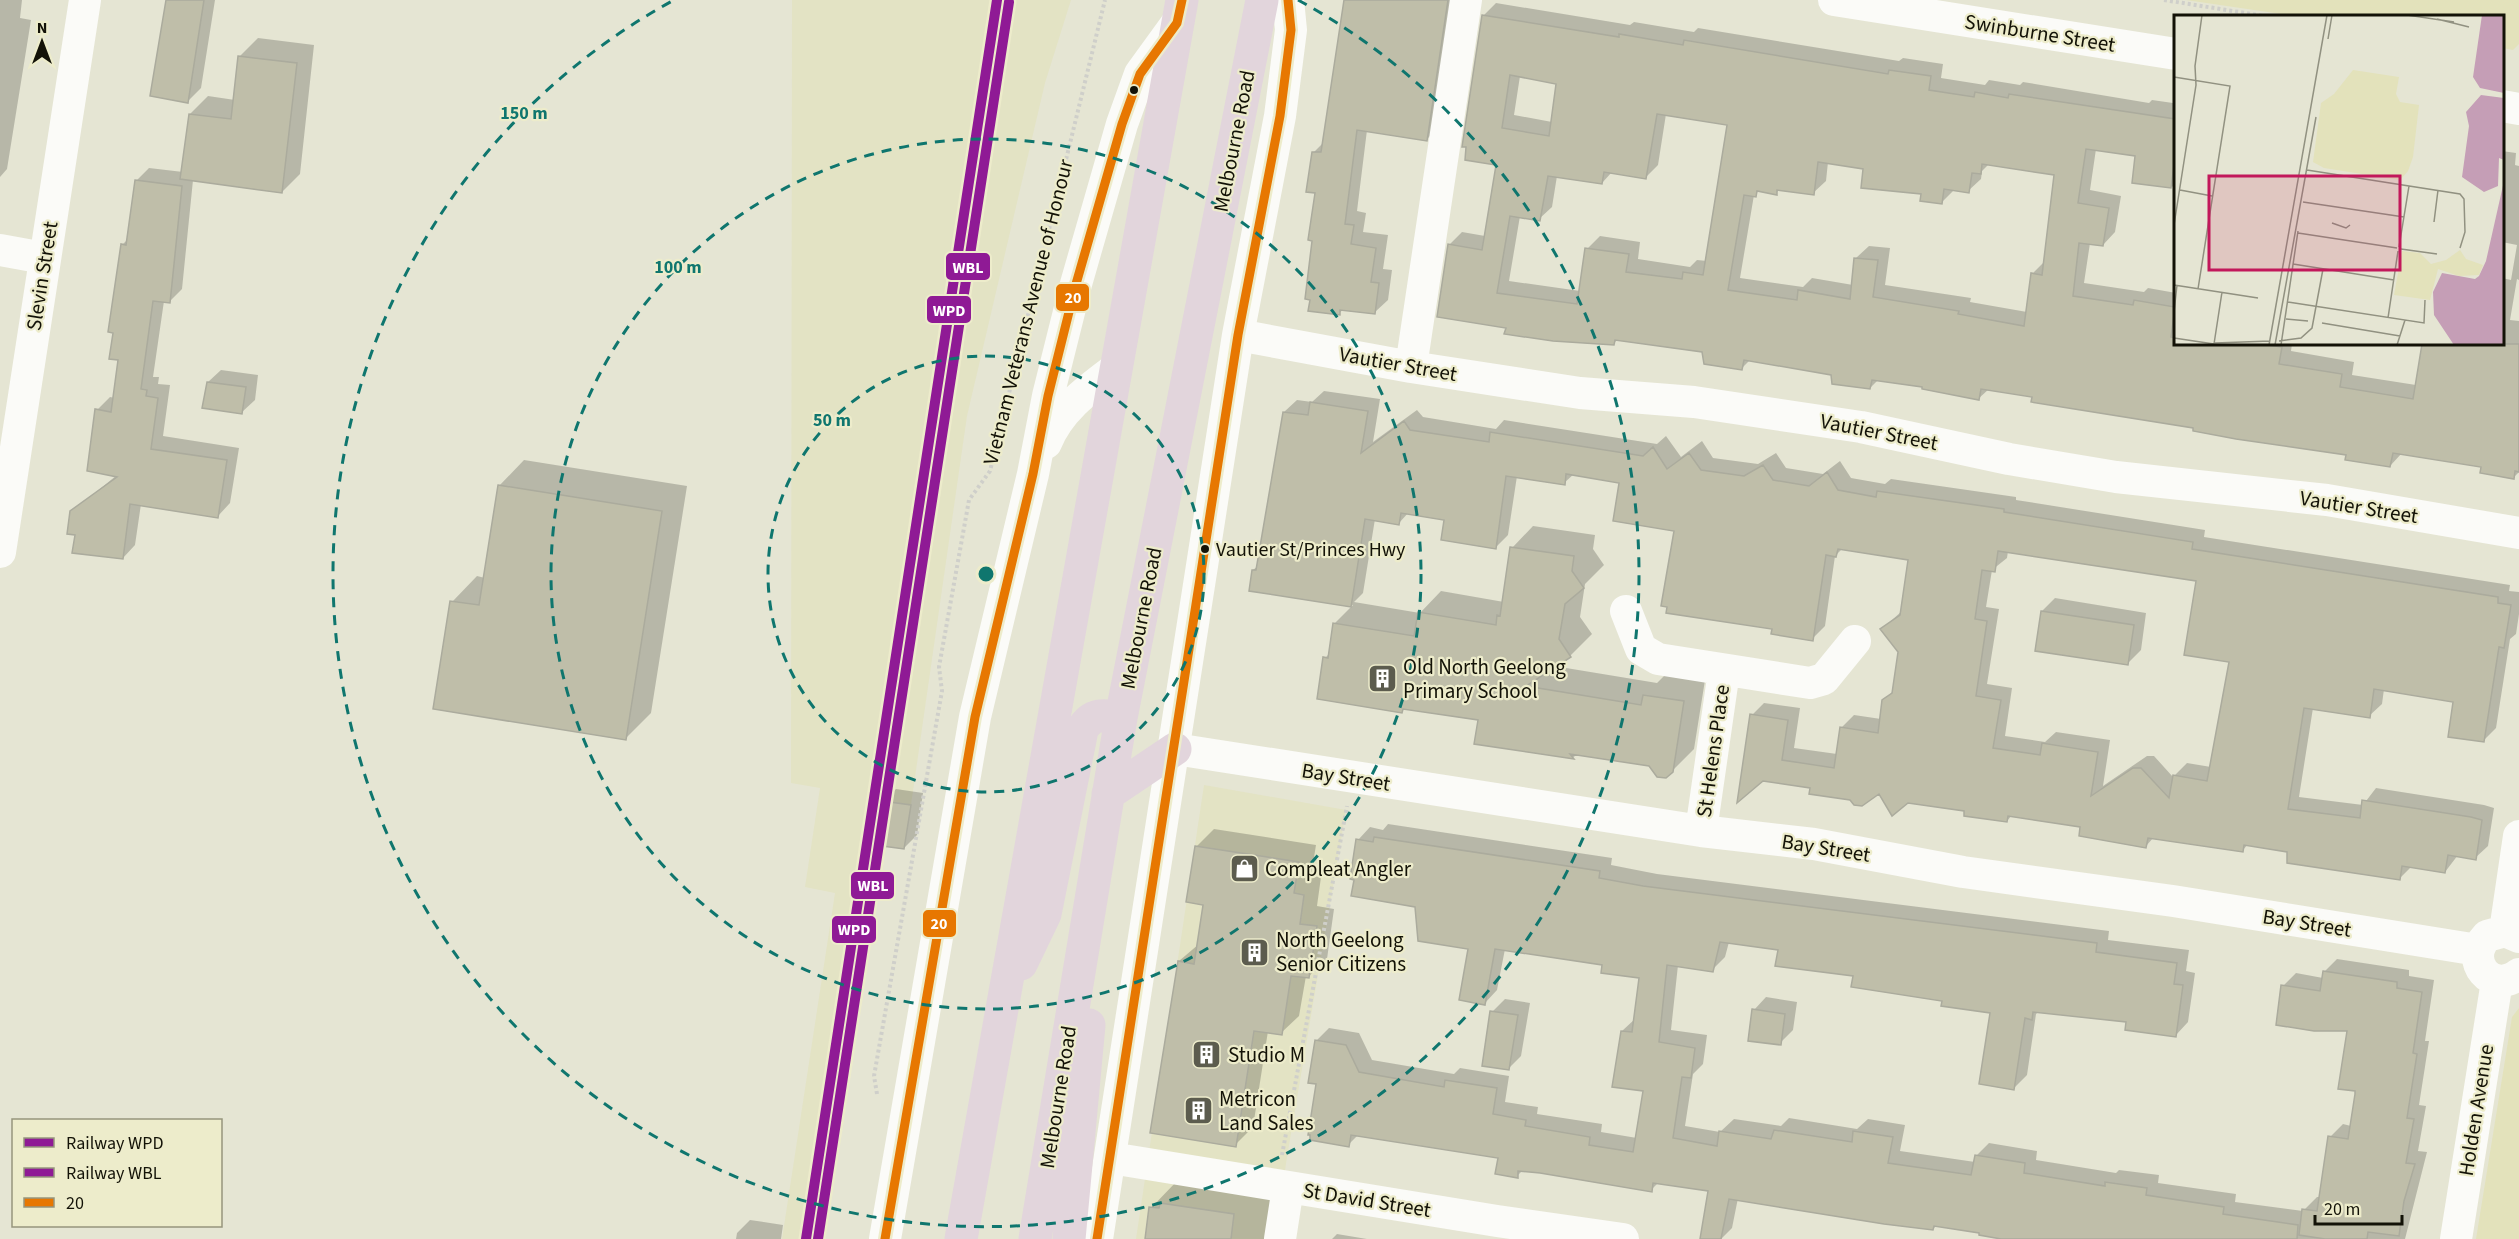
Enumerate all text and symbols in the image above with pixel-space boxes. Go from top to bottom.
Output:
street label: Swinburne Street [1963,6,2117,60]
north arrow [12,12,72,72]
inset map [2174,15,2504,345]
text: N [37,17,47,39]
street label: Melbourne Road [1206,67,1262,215]
unlabelled marker [1128,84,1140,96]
text: 150 m [500,101,548,126]
street label: Vietnam Veterans Avenue of Honour [975,155,1081,468]
street label: Slevin Street [19,219,65,333]
line badge: WBL [945,252,991,281]
text: 100 m [654,255,702,280]
text: WBL [953,257,983,279]
line badge: 20 [1055,283,1090,312]
text: 20 [1065,287,1081,309]
line badge: WPD [926,295,972,324]
text: WPD [933,300,965,322]
street label: Vautier Street [1337,339,1459,389]
street label: Vautier Street [1818,406,1940,458]
text: 50 m [813,408,851,433]
street label: Vautier Street [2298,483,2420,531]
place label: Vautier St/Princes Hwy [1216,536,1406,564]
marker: Vautier St/Princes Hwy [1199,543,1211,555]
street label: Melbourne Road [1113,544,1169,692]
centre of rings [976,564,996,584]
place label: Old North Geelong Primary School [1403,652,1566,706]
building icon: Old North Geelong Primary School [1366,663,1398,695]
street label: St Helens Place [1689,683,1737,819]
street label: Bay Street [1299,755,1393,799]
street label: Bay Street [1779,826,1873,870]
shop icon: Compleat Angler [1228,853,1260,885]
place label: Compleat Angler [1265,854,1412,884]
line badge: WBL [850,871,895,900]
text: WBL [858,875,888,897]
street label: Bay Street [2260,901,2354,945]
line badge: 20 [922,909,957,938]
text: 20 [931,913,947,935]
line badge: WPD [831,915,877,944]
text: WPD [838,919,870,941]
place label: North Geelong Senior Citizens [1276,925,1406,979]
building icon: North Geelong Senior Citizens [1239,936,1271,968]
street label: Melbourne Road [1032,1024,1084,1170]
building icon: Studio M [1191,1039,1223,1071]
place label: Studio M [1228,1040,1305,1070]
street label: Holden Avenue [2451,1042,2501,1178]
place label: Metricon Land Sales [1219,1084,1314,1138]
building icon: Metricon Land Sales [1182,1095,1214,1127]
legend [12,1119,222,1227]
text: Railway WPD [66,1131,164,1156]
text: Railway WBL [66,1161,162,1186]
street label: St David Street [1301,1175,1433,1225]
scale bar [2315,1188,2402,1226]
text: 20 [66,1191,84,1216]
text: 20 m [2324,1197,2360,1222]

